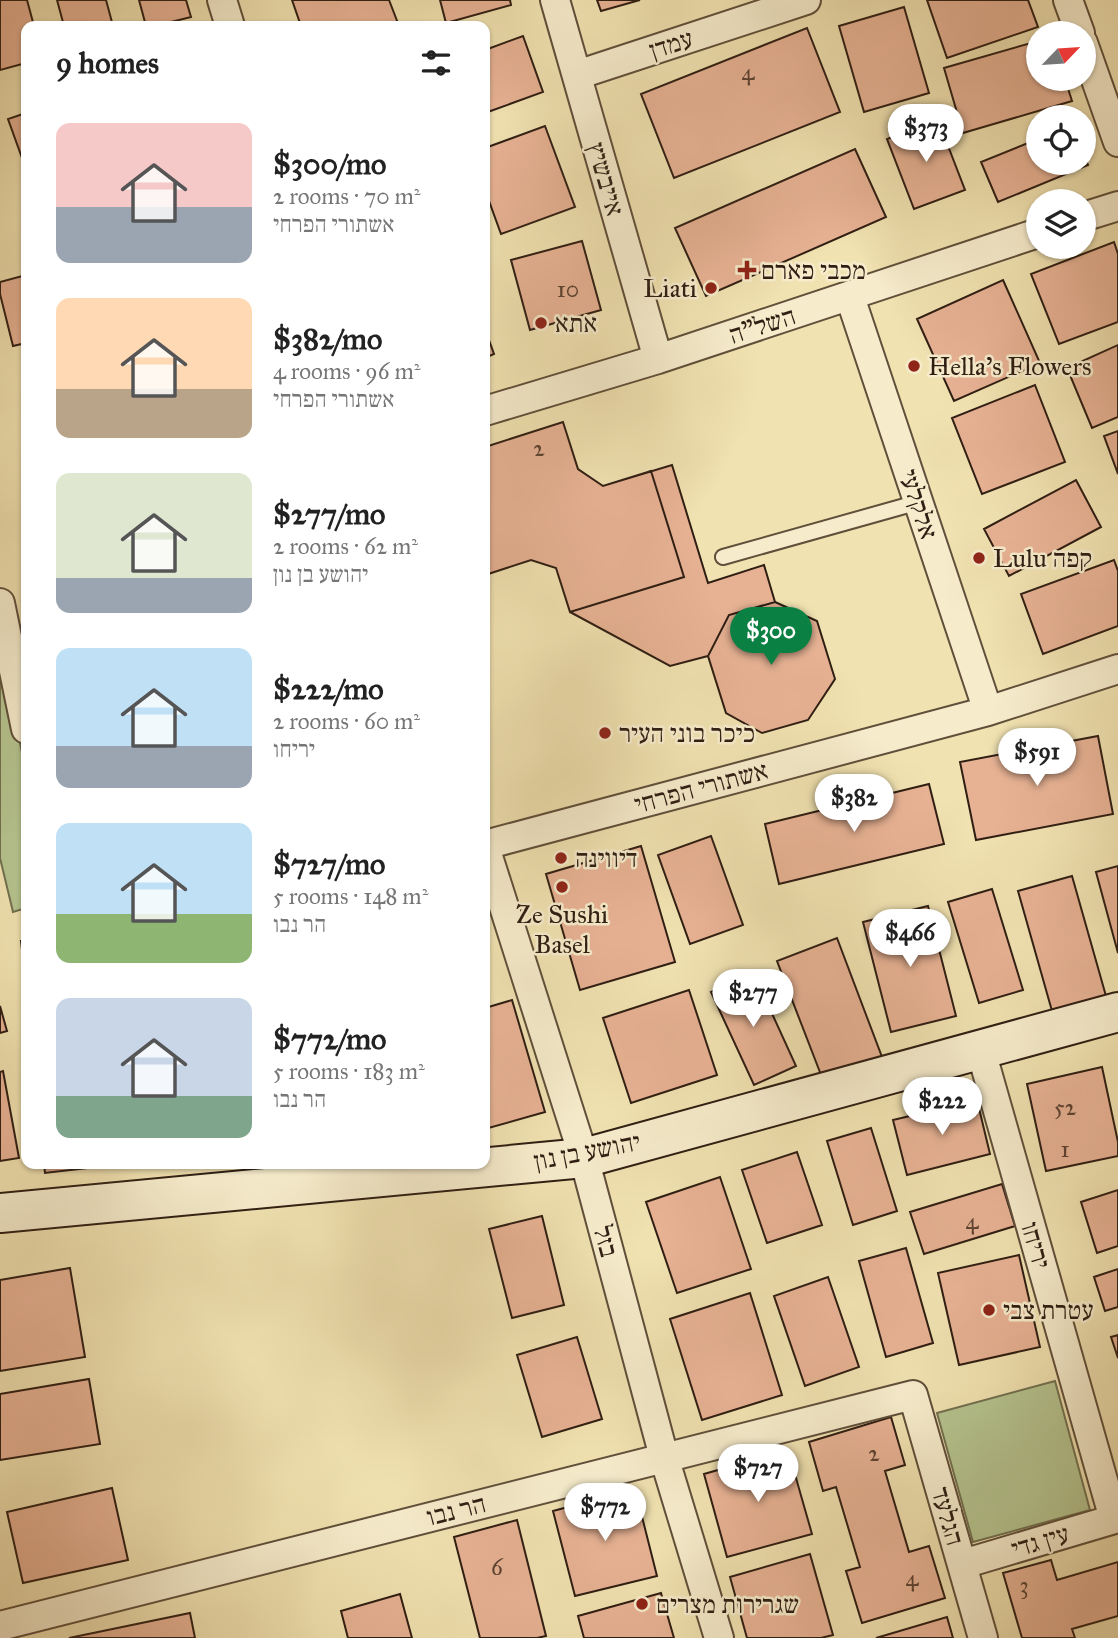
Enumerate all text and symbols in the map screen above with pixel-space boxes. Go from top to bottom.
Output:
north arrow [1026,21,1096,91]
map controls [1026,21,1096,259]
street label: עמדן [645,22,697,66]
icon: filters [417,44,455,82]
text: 9 homes [56,45,159,81]
house number: 4 [742,58,756,86]
pin: $373 [885,104,967,164]
button: locate [1026,105,1096,175]
text: $373 [904,113,948,141]
street label: אייבשיץ [580,139,632,219]
text: $300/mo [273,146,386,182]
icon: home [112,151,196,235]
text: 2 rooms · 70 m² [273,182,421,210]
button: layers [1026,189,1096,259]
text: אשתורי הפרחי [273,210,395,238]
place label: מכבי פארם [761,254,866,286]
marker: מכבי פארם [739,262,755,278]
place label: Liati [643,272,697,304]
house number: 10 [557,275,579,303]
marker: Liati [703,280,719,296]
street label: השל"ה [725,299,799,351]
place label: אתא [555,307,597,339]
marker: אתא [533,315,549,331]
text: $382/mo [273,321,382,357]
icon: home [112,326,196,410]
place label: Hella's Flowers [928,350,1091,382]
text: 4 rooms · 96 m² [273,357,420,385]
marker: Hella's Flowers [906,358,922,374]
text: אשתורי הפרחי [273,385,395,413]
house number: 2 [533,434,545,462]
street label: אלקלעי [893,465,945,543]
text: $277/mo [273,496,385,532]
icon: home [112,501,196,585]
text: 2 rooms · 62 m² [273,532,418,560]
place label: Lulu קפה [993,542,1092,574]
marker: Lulu קפה [971,550,987,566]
text: יהושע בן נון [273,560,368,588]
pin: $300 [730,608,812,667]
text: $300 [746,616,796,644]
text: $222/mo [273,671,384,707]
icon: home [112,676,196,760]
text: 2 rooms · 60 m² [273,707,420,735]
place label: כיכר בוני העיר [619,717,755,749]
marker: כיכר בוני העיר [597,725,613,741]
pin: $591 [996,728,1078,788]
text: יריחו [273,735,315,763]
text: $591 [1014,737,1060,765]
street label: אשתורי הפרחי [631,754,771,820]
pin: $382 [813,774,895,834]
text: $382 [831,783,877,811]
place label: דיווינה [575,842,637,874]
text: $727/mo [273,846,385,882]
marker: דיווינה [553,850,569,866]
icon: home [112,851,196,935]
marker: Ze Sushi Basel [554,879,570,895]
text: 5 rooms · 148 m² [273,882,428,910]
place label: Ze Sushi Basel [516,898,608,960]
pin: $466 [869,909,951,969]
text: הר נבו [273,910,326,938]
text: $466 [885,918,935,946]
pin: $277 [712,970,794,1029]
text: $277 [728,978,778,1006]
text: $772/mo [273,1021,386,1057]
icon: home [112,1026,196,1110]
text: 5 rooms · 183 m² [273,1057,425,1085]
pin: $222 [901,1078,983,1137]
text: הר נבו [273,1085,326,1113]
text: $222 [918,1086,966,1114]
house number: 52 [1054,1093,1077,1121]
street label: יהושע בן נון [531,1125,643,1177]
house number: 1 [1060,1135,1070,1163]
house number: 4 [966,1207,980,1235]
street label: יריחו [1014,1218,1058,1272]
street label: בזל [586,1222,626,1260]
place label: עטרת צבי [1003,1294,1094,1326]
marker: עטרת צבי [981,1302,997,1318]
house number: 2 [868,1439,880,1467]
pin: $727 [717,1444,799,1504]
text: $727 [733,1453,783,1481]
street label: הגלעד [924,1483,972,1549]
pin: $772 [564,1484,646,1543]
street label: הר נבו [423,1487,489,1533]
text: $772 [580,1492,630,1520]
street label: עין גדי [1007,1517,1073,1565]
house number: 6 [491,1553,504,1581]
house number: 4 [906,1564,920,1592]
house number: 3 [1019,1571,1029,1599]
place label: שגרירות מצרים [656,1588,799,1620]
marker: שגרירות מצרים [634,1596,650,1612]

